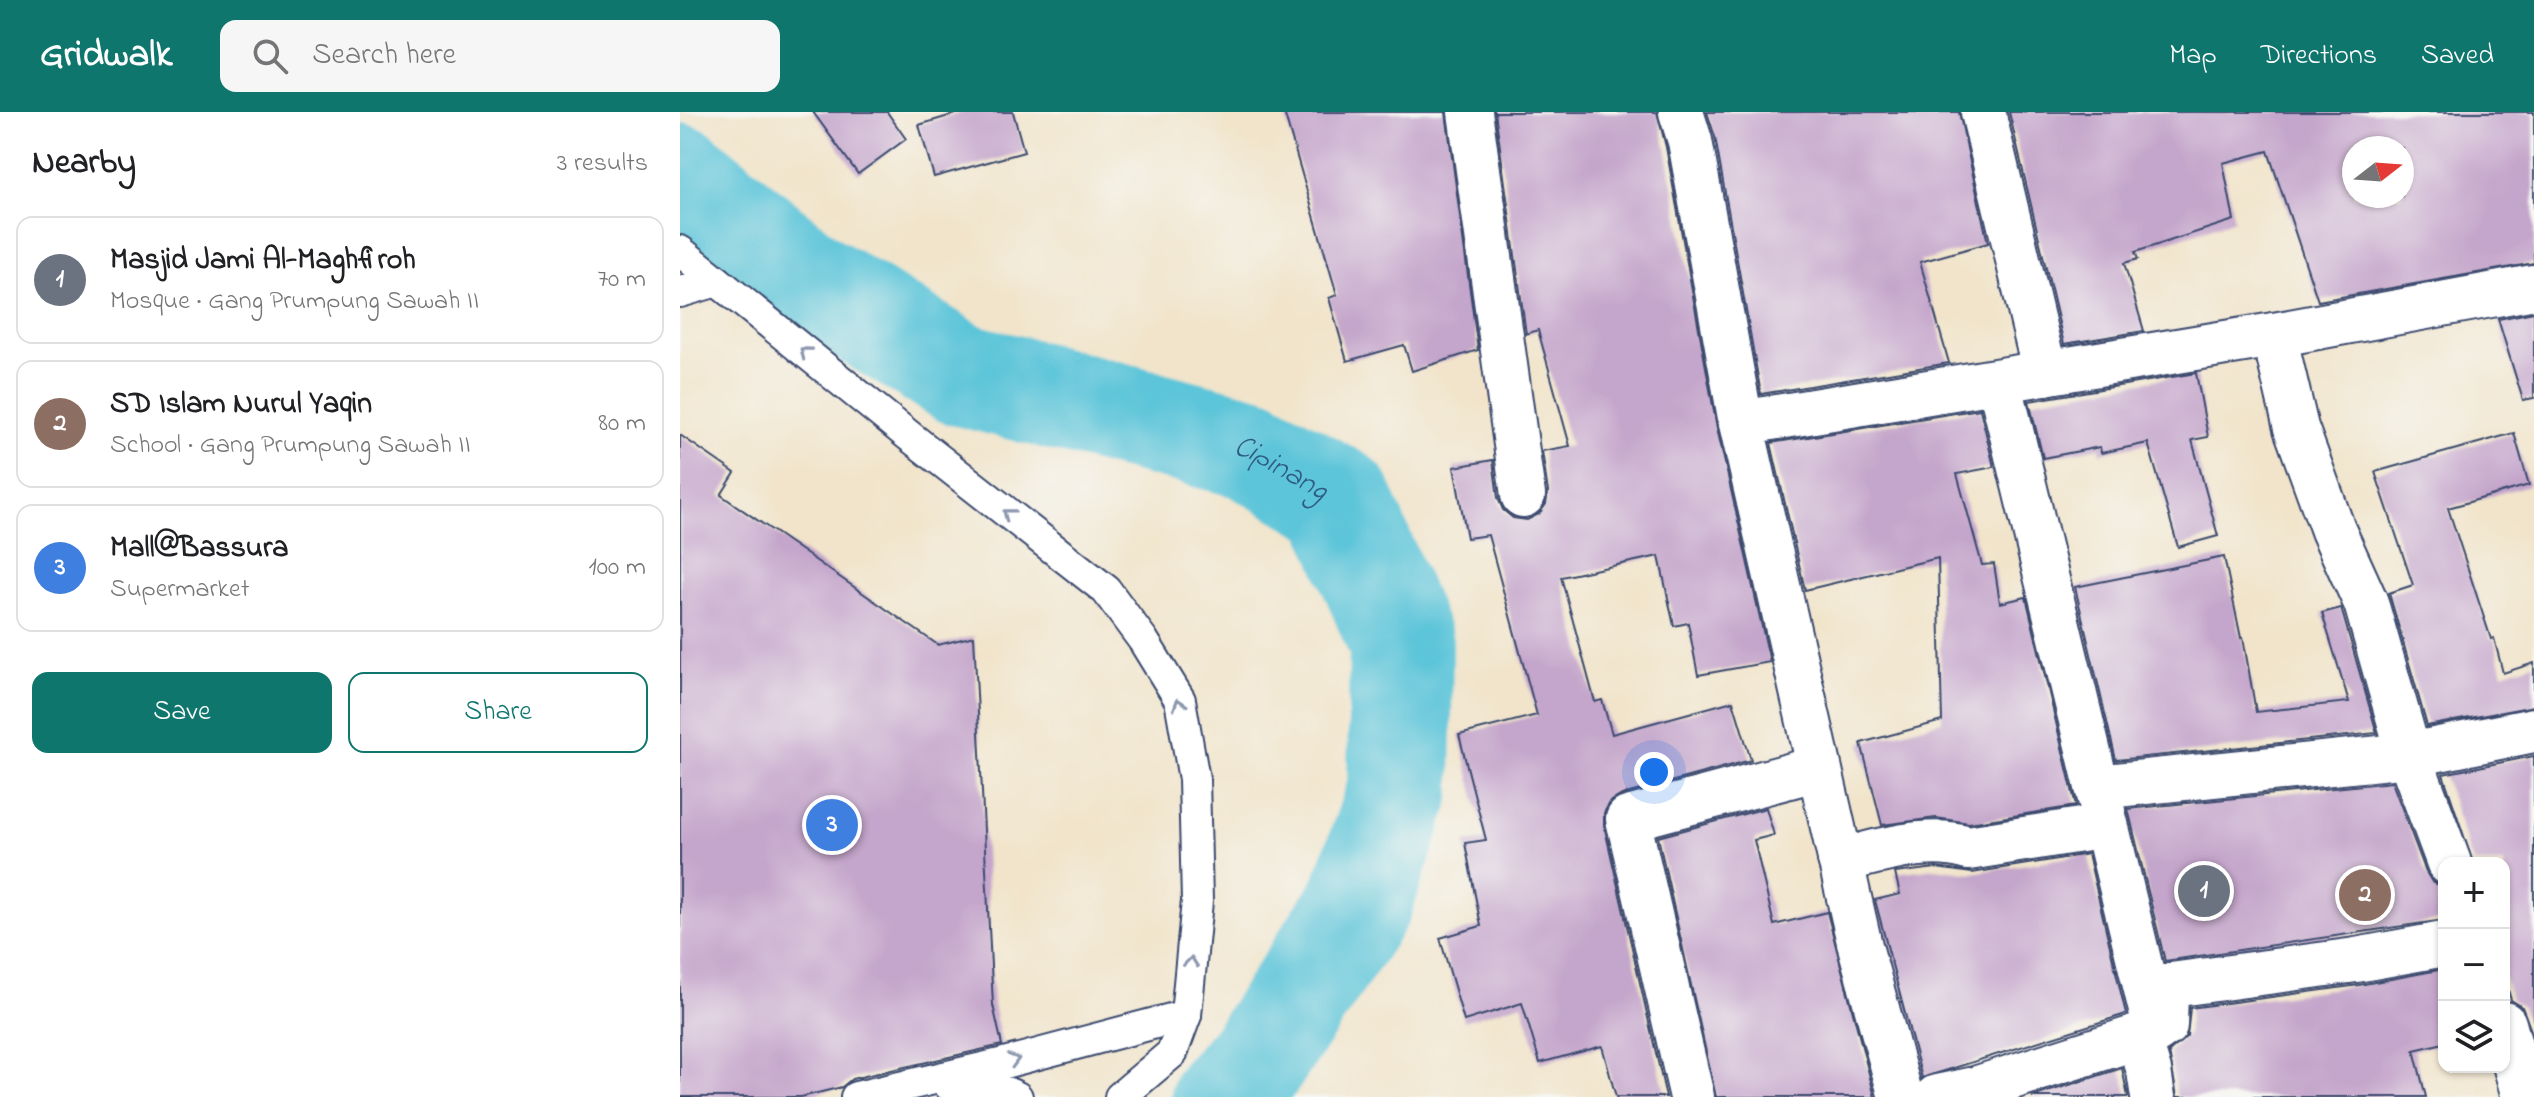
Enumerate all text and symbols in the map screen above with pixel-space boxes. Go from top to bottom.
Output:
search box [220,20,780,92]
text: Gridwalk [40,28,172,84]
icon: search [248,34,292,78]
text: Search here [312,34,456,78]
text: Map [2169,36,2217,77]
text: Directions [2261,36,2377,77]
text: Saved [2421,36,2494,77]
north arrow [2342,136,2414,208]
text: Nearby [32,139,136,189]
text: 3 results [557,145,648,183]
text: Masjid Jami Al-Maghfiroh [110,239,416,283]
text: 1 [56,261,64,299]
text: 70 m [597,261,646,299]
text: Mosque · Gang Prumpung Sawah II [110,283,479,321]
one-way arrow [800,347,814,362]
text: SD Islam Nurul Yaqin [110,383,372,427]
text: 2 [54,405,66,443]
text: 80 m [598,405,646,443]
water label: Cipinang [1229,426,1336,514]
text: School · Gang Prumpung Sawah II [110,427,471,465]
one-way arrow [1002,509,1017,523]
text: Mall@Bassura [110,527,288,571]
text: 3 [55,549,65,587]
text: 100 m [589,549,646,587]
text: Supermarket [110,571,249,609]
button: Save [32,672,332,753]
button: Share [348,672,648,753]
one-way arrow [1172,698,1188,712]
your location [1634,752,1674,792]
pin: 3 [806,795,858,855]
map controls [2438,857,2510,1073]
button: + [2438,857,2510,929]
pin: 1 [2178,861,2230,921]
pin: 2 [2339,865,2391,925]
button: − [2438,929,2510,1001]
one-way arrow [1183,955,1200,968]
button: layers [2438,1001,2510,1073]
one-way arrow [1006,1053,1020,1070]

